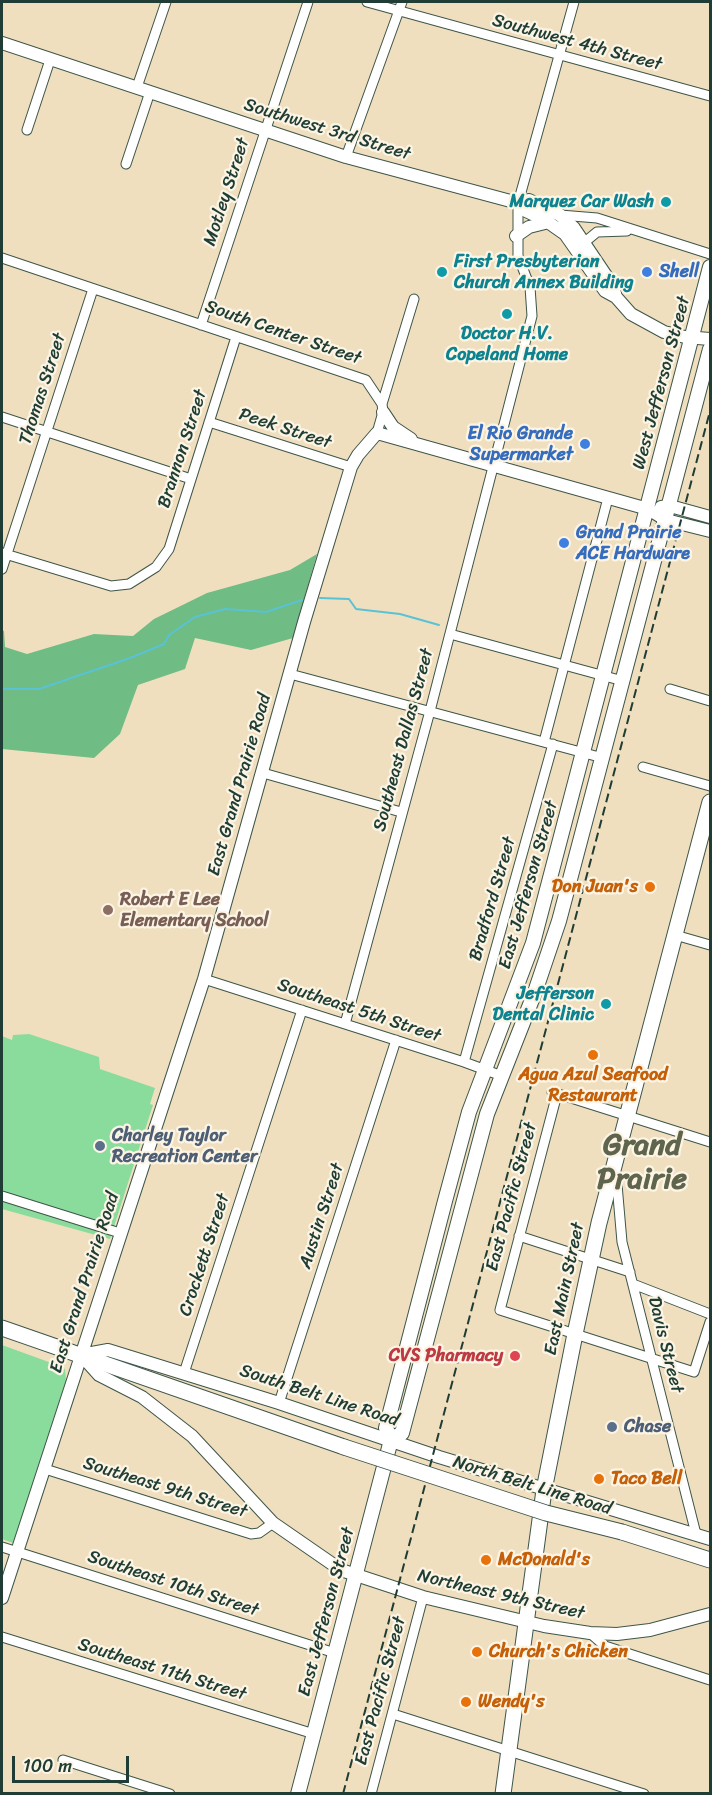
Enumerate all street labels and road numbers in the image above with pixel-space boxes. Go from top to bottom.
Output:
street label: Southwest 4th Street [490,10,664,76]
street label: Southwest 3rd Street [241,94,413,166]
street label: Motley Street [199,135,255,249]
street label: West Jefferson Street [629,294,695,472]
street label: South Center Street [202,296,364,370]
street label: Thomas Street [15,331,71,447]
street label: Brannon Street [154,387,212,511]
street label: Peek Street [236,404,334,454]
street label: Southeast Dallas Street [369,646,439,834]
street label: East Grand Prairie Road [204,691,276,879]
street label: East Jefferson Street [495,798,563,972]
street label: Bradford Street [465,834,521,964]
street label: Southeast 5th Street [275,974,443,1048]
street label: East Pacific Street [482,1120,542,1274]
street label: Austin Street [295,1161,349,1271]
street label: East Grand Prairie Road [46,1190,124,1376]
street label: Crockett Street [175,1191,235,1319]
street label: East Main Street [540,1221,590,1357]
street label: Davis Street [643,1295,687,1395]
street label: South Belt Line Road [237,1360,401,1432]
street label: North Belt Line Road [450,1452,614,1520]
street label: Southeast 9th Street [80,1453,250,1523]
street label: East Jefferson Street [294,1525,360,1699]
street label: Southeast 10th Street [85,1546,261,1622]
street label: Northeast 9th Street [415,1565,587,1625]
street label: East Pacific Street [351,1614,411,1768]
street label: Southeast 11th Street [75,1634,249,1706]

